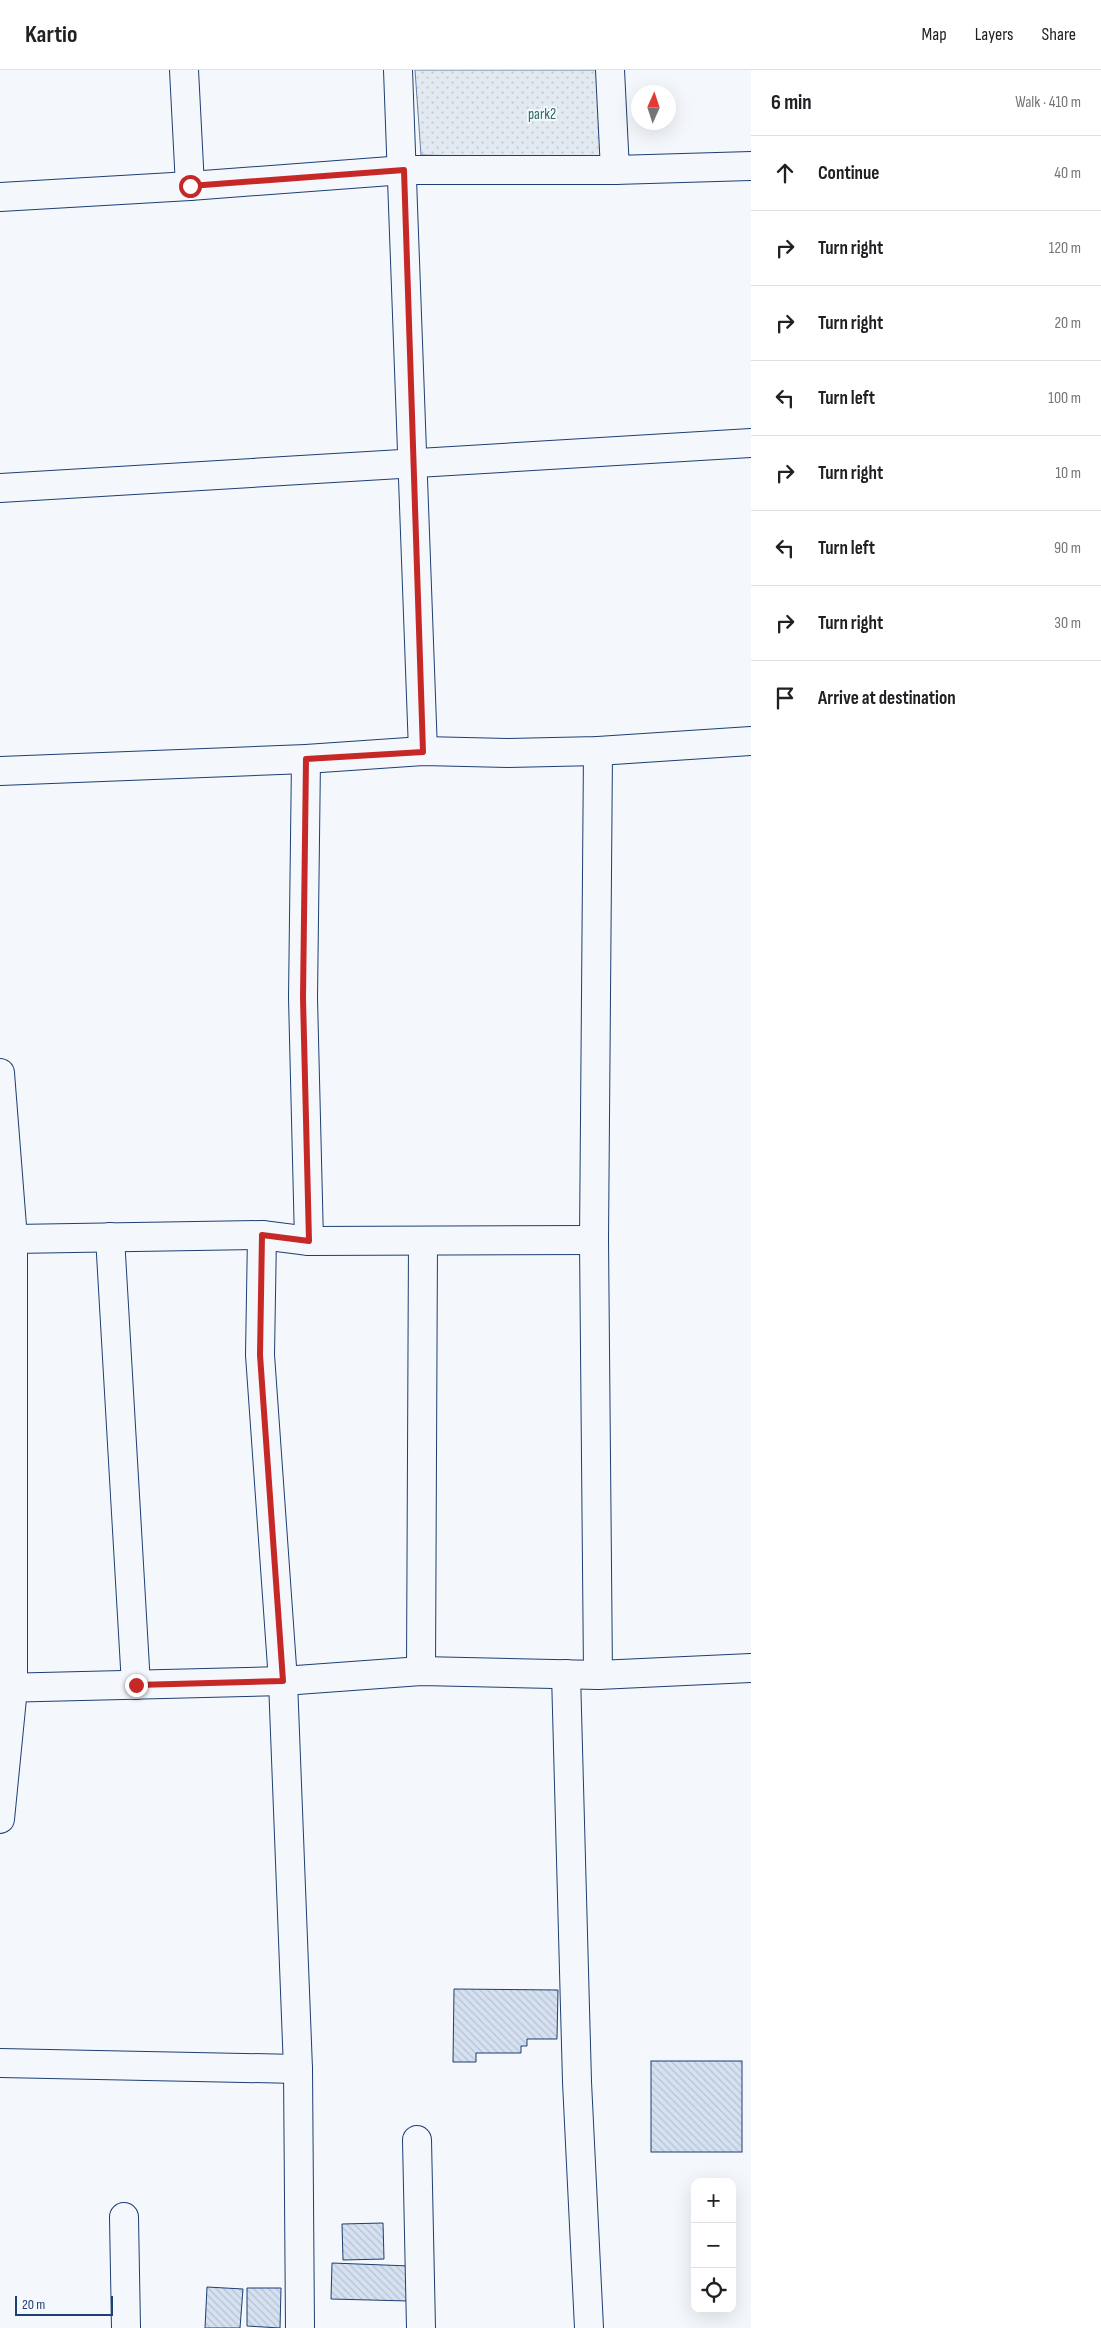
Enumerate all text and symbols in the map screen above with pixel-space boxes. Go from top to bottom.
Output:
text: Kartio [25,20,77,49]
text: Map [922,24,947,45]
text: Layers [975,24,1014,45]
text: Share [1042,24,1076,45]
north arrow [631,85,676,130]
text: 6 min [771,90,812,115]
text: Walk · 410 m [1015,93,1081,112]
park label: park2 [528,105,556,124]
icon: ahead [771,159,799,187]
text: Continue [818,162,879,185]
text: 40 m [1054,164,1081,183]
route start [179,175,202,198]
icon: right [771,234,799,262]
text: Turn right [818,237,883,260]
text: 120 m [1049,239,1081,258]
icon: right [771,309,799,337]
text: Turn right [818,312,883,335]
text: 20 m [1054,314,1081,333]
icon: left [771,384,799,412]
text: Turn left [818,387,875,410]
text: 100 m [1048,389,1081,408]
icon: right [771,459,799,487]
text: Turn right [818,462,883,485]
text: 10 m [1055,464,1081,483]
icon: left [771,534,799,562]
text: Turn left [818,537,875,560]
text: 90 m [1054,539,1081,558]
icon: right [771,609,799,637]
text: Turn right [818,612,883,635]
text: 30 m [1054,614,1081,633]
icon: arrive [771,684,799,712]
text: Arrive at destination [818,687,956,710]
route end [125,1674,148,1697]
map controls [691,2178,736,2313]
button: + [691,2178,736,2223]
button: − [691,2223,736,2268]
button: locate [691,2268,736,2313]
scale bar [15,2293,112,2316]
text: 20 m [22,2296,45,2313]

